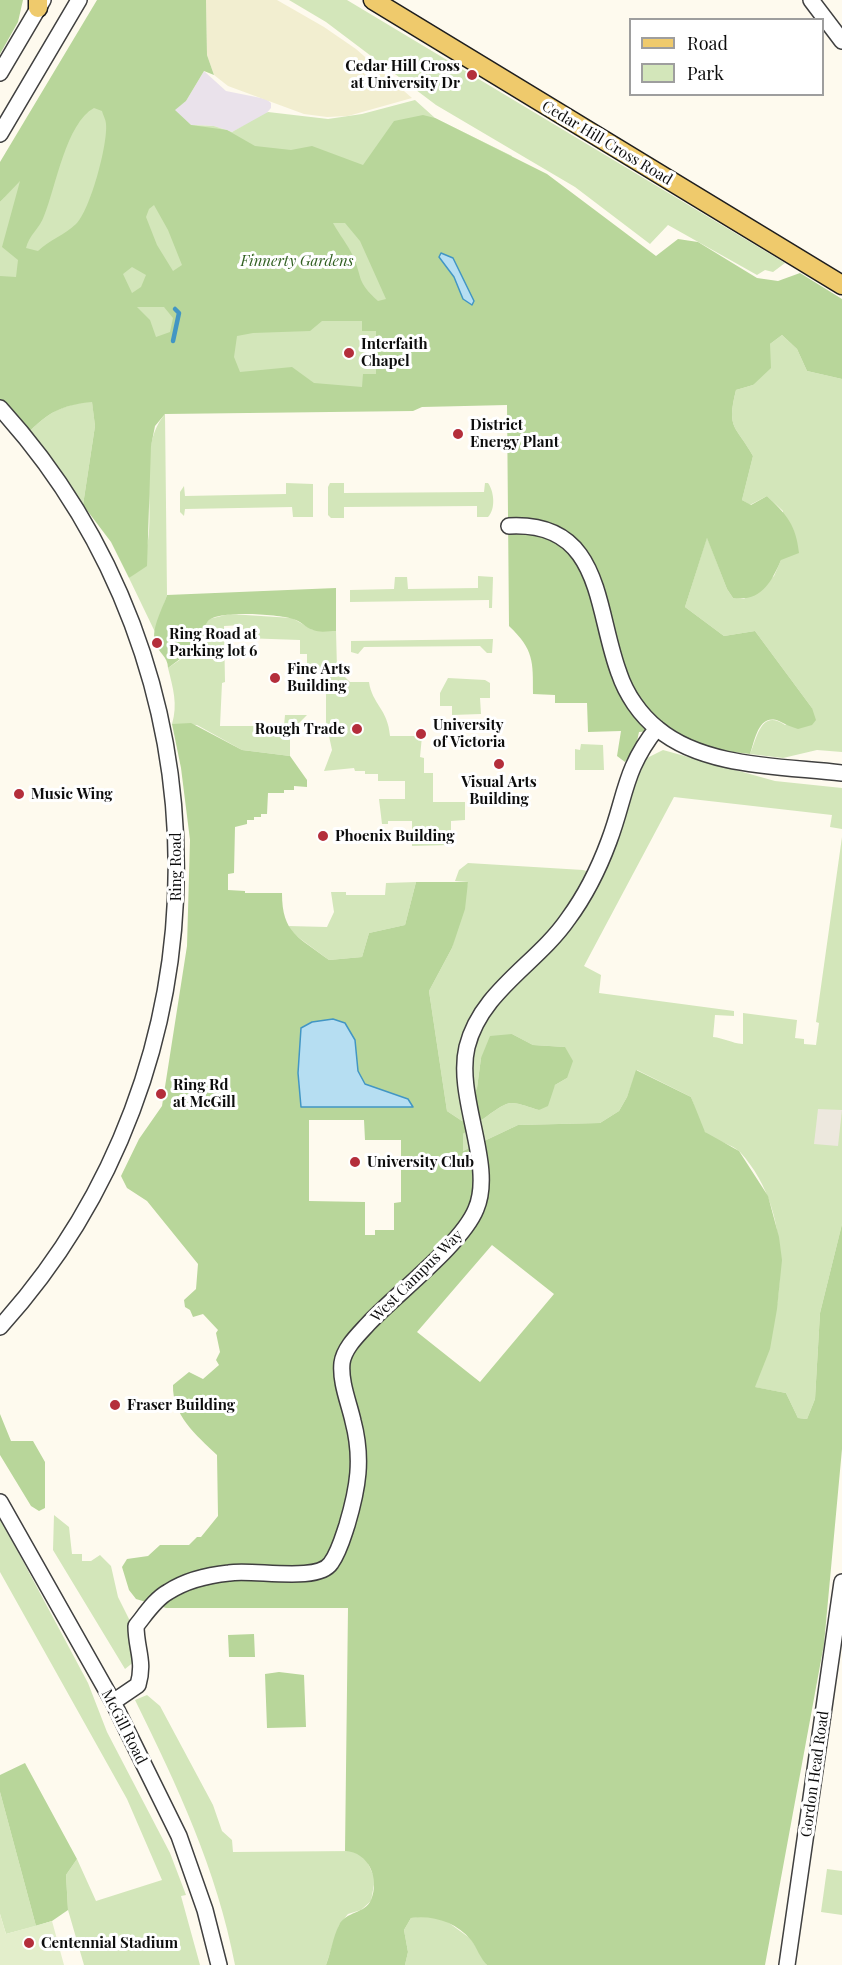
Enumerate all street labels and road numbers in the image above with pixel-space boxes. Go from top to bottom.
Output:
street label: Cedar Hill Cross Road [539,97,675,189]
street label: Ring Road [167,833,185,901]
street label: West Campus Way [367,1226,467,1326]
street label: McGill Road [97,1687,151,1767]
street label: Gordon Head Road [797,1710,833,1838]

